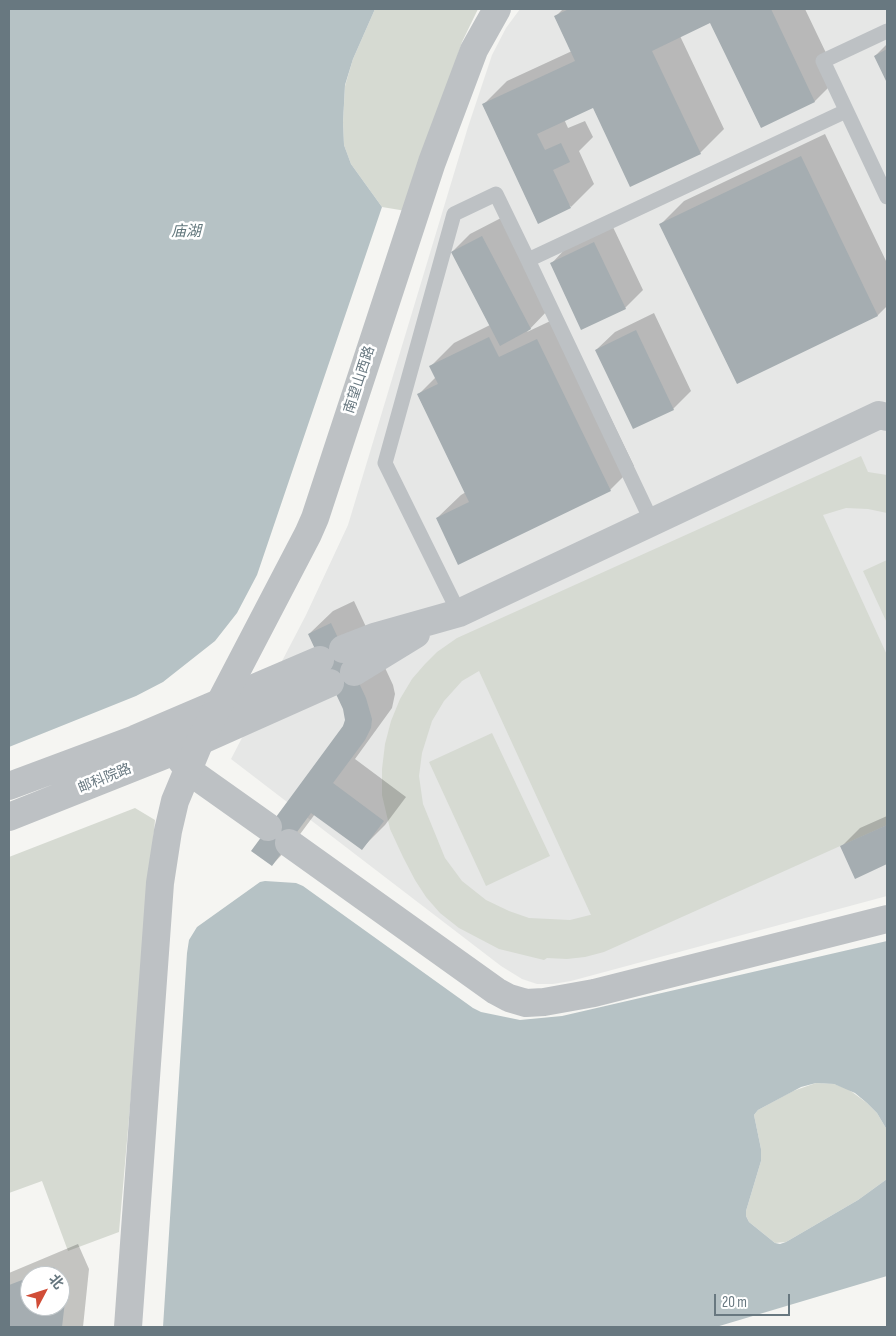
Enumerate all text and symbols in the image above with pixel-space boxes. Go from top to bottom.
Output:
water label: 庙湖 [171,223,201,241]
street label: 南望山西路 [341,344,379,416]
street label: 邮科院路 [76,761,134,797]
north arrow [20,1266,70,1316]
text: 北 [45,1271,67,1293]
scale bar [716,1284,792,1316]
text: 20 m [722,1293,747,1312]

